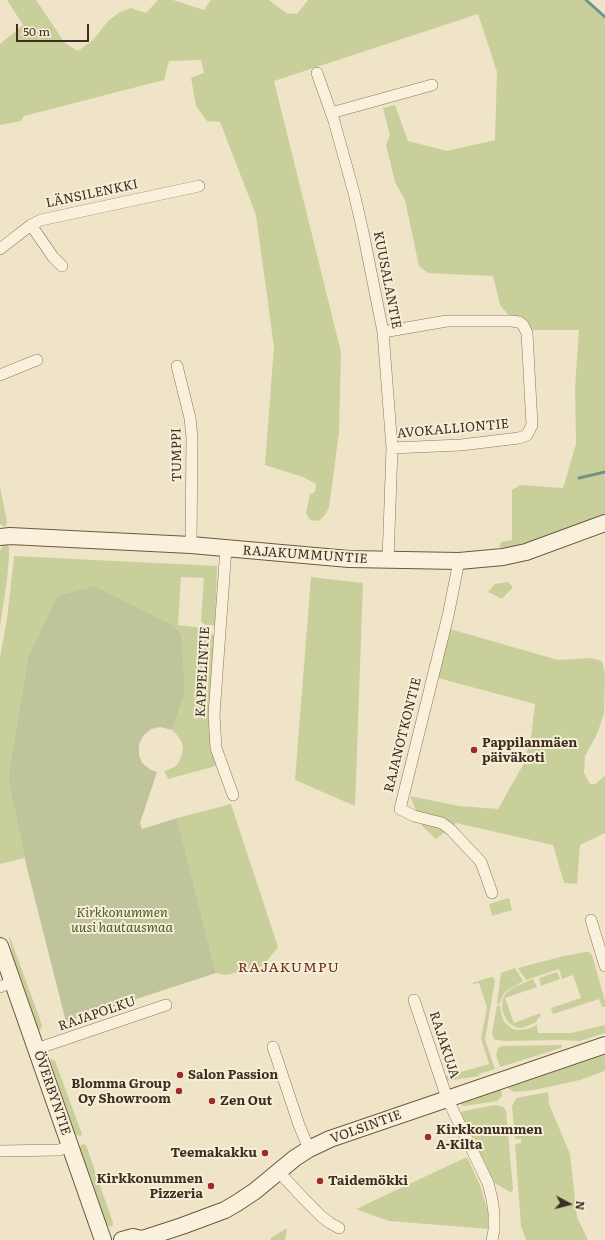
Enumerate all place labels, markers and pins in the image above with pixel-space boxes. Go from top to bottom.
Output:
place label: Pappilanmäen päiväkoti [482,735,577,766]
marker: Pappilanmäen päiväkoti [469,745,479,755]
place label: Salon Passion [188,1067,278,1083]
marker: Salon Passion [175,1070,185,1080]
place label: Blomma Group Oy Showroom [71,1076,171,1107]
marker: Blomma Group Oy Showroom [174,1086,184,1096]
place label: Zen Out [220,1093,272,1109]
marker: Zen Out [207,1096,217,1106]
place label: Kirkkonummen A-Kilta [436,1122,543,1153]
marker: Kirkkonummen A-Kilta [423,1132,433,1142]
place label: Teemakakku [171,1145,257,1161]
marker: Teemakakku [260,1148,270,1158]
place label: Kirkkonummen Pizzeria [96,1171,203,1202]
place label: Taidemökki [328,1173,408,1189]
marker: Taidemökki [315,1176,325,1186]
marker: Kirkkonummen Pizzeria [206,1181,216,1191]

